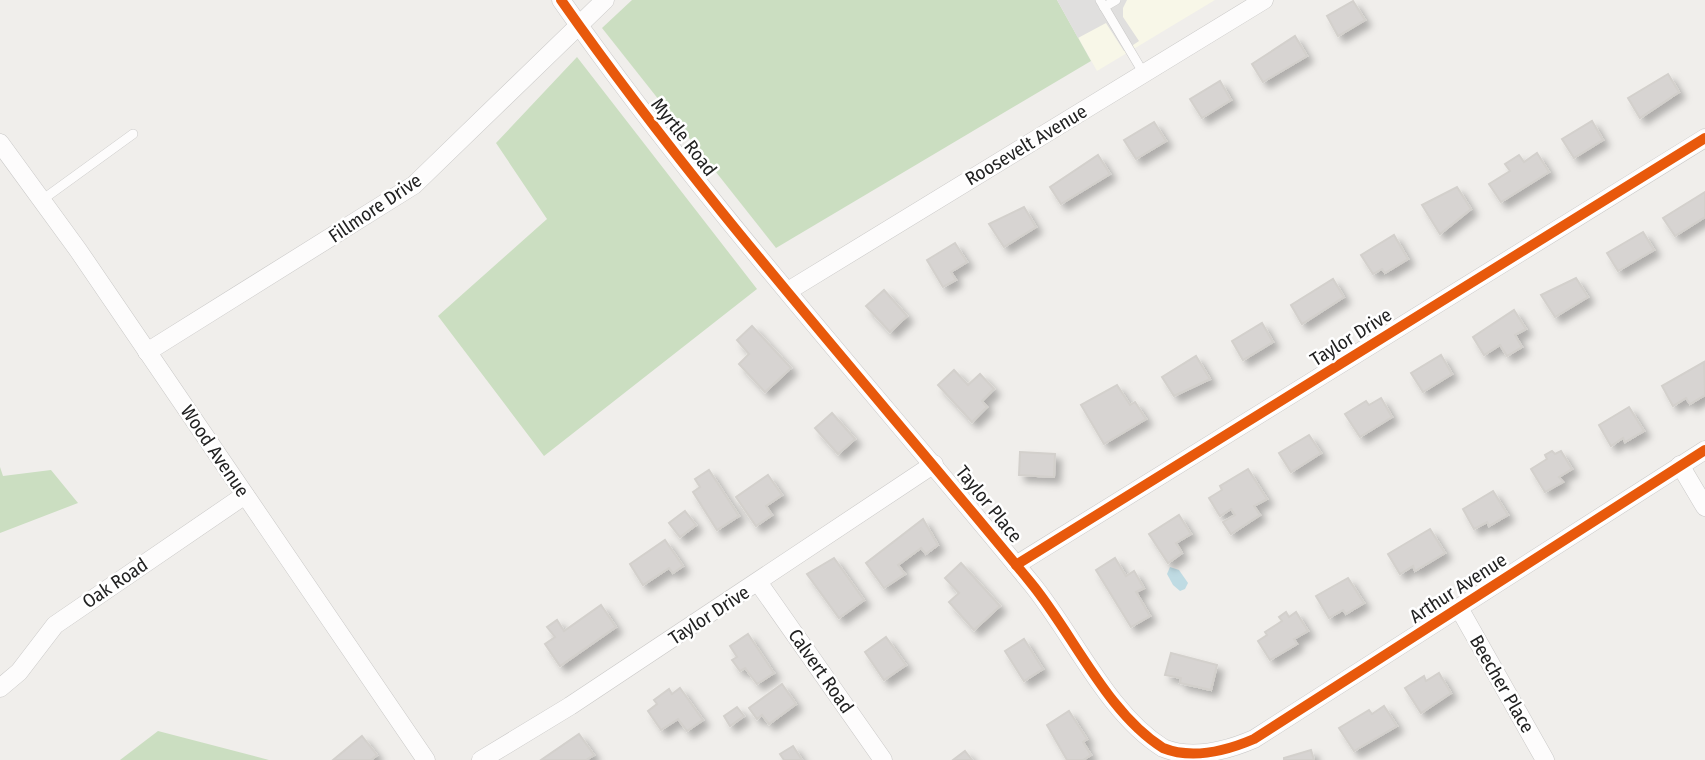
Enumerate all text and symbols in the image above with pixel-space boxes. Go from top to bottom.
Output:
street label: Myrtle Road [646,93,722,181]
street label: Roosevelt Avenue [961,100,1091,190]
street label: Fillmore Drive [324,168,426,248]
street label: Taylor Drive [1306,303,1396,371]
street label: Wood Avenue [176,401,254,501]
street label: Taylor Place [951,461,1027,547]
street label: Arthur Avenue [1405,548,1511,628]
street label: Oak Road [78,553,152,613]
street label: Taylor Drive [664,580,754,650]
street label: Calvert Road [784,624,858,718]
street label: Beecher Place [1465,631,1539,737]

